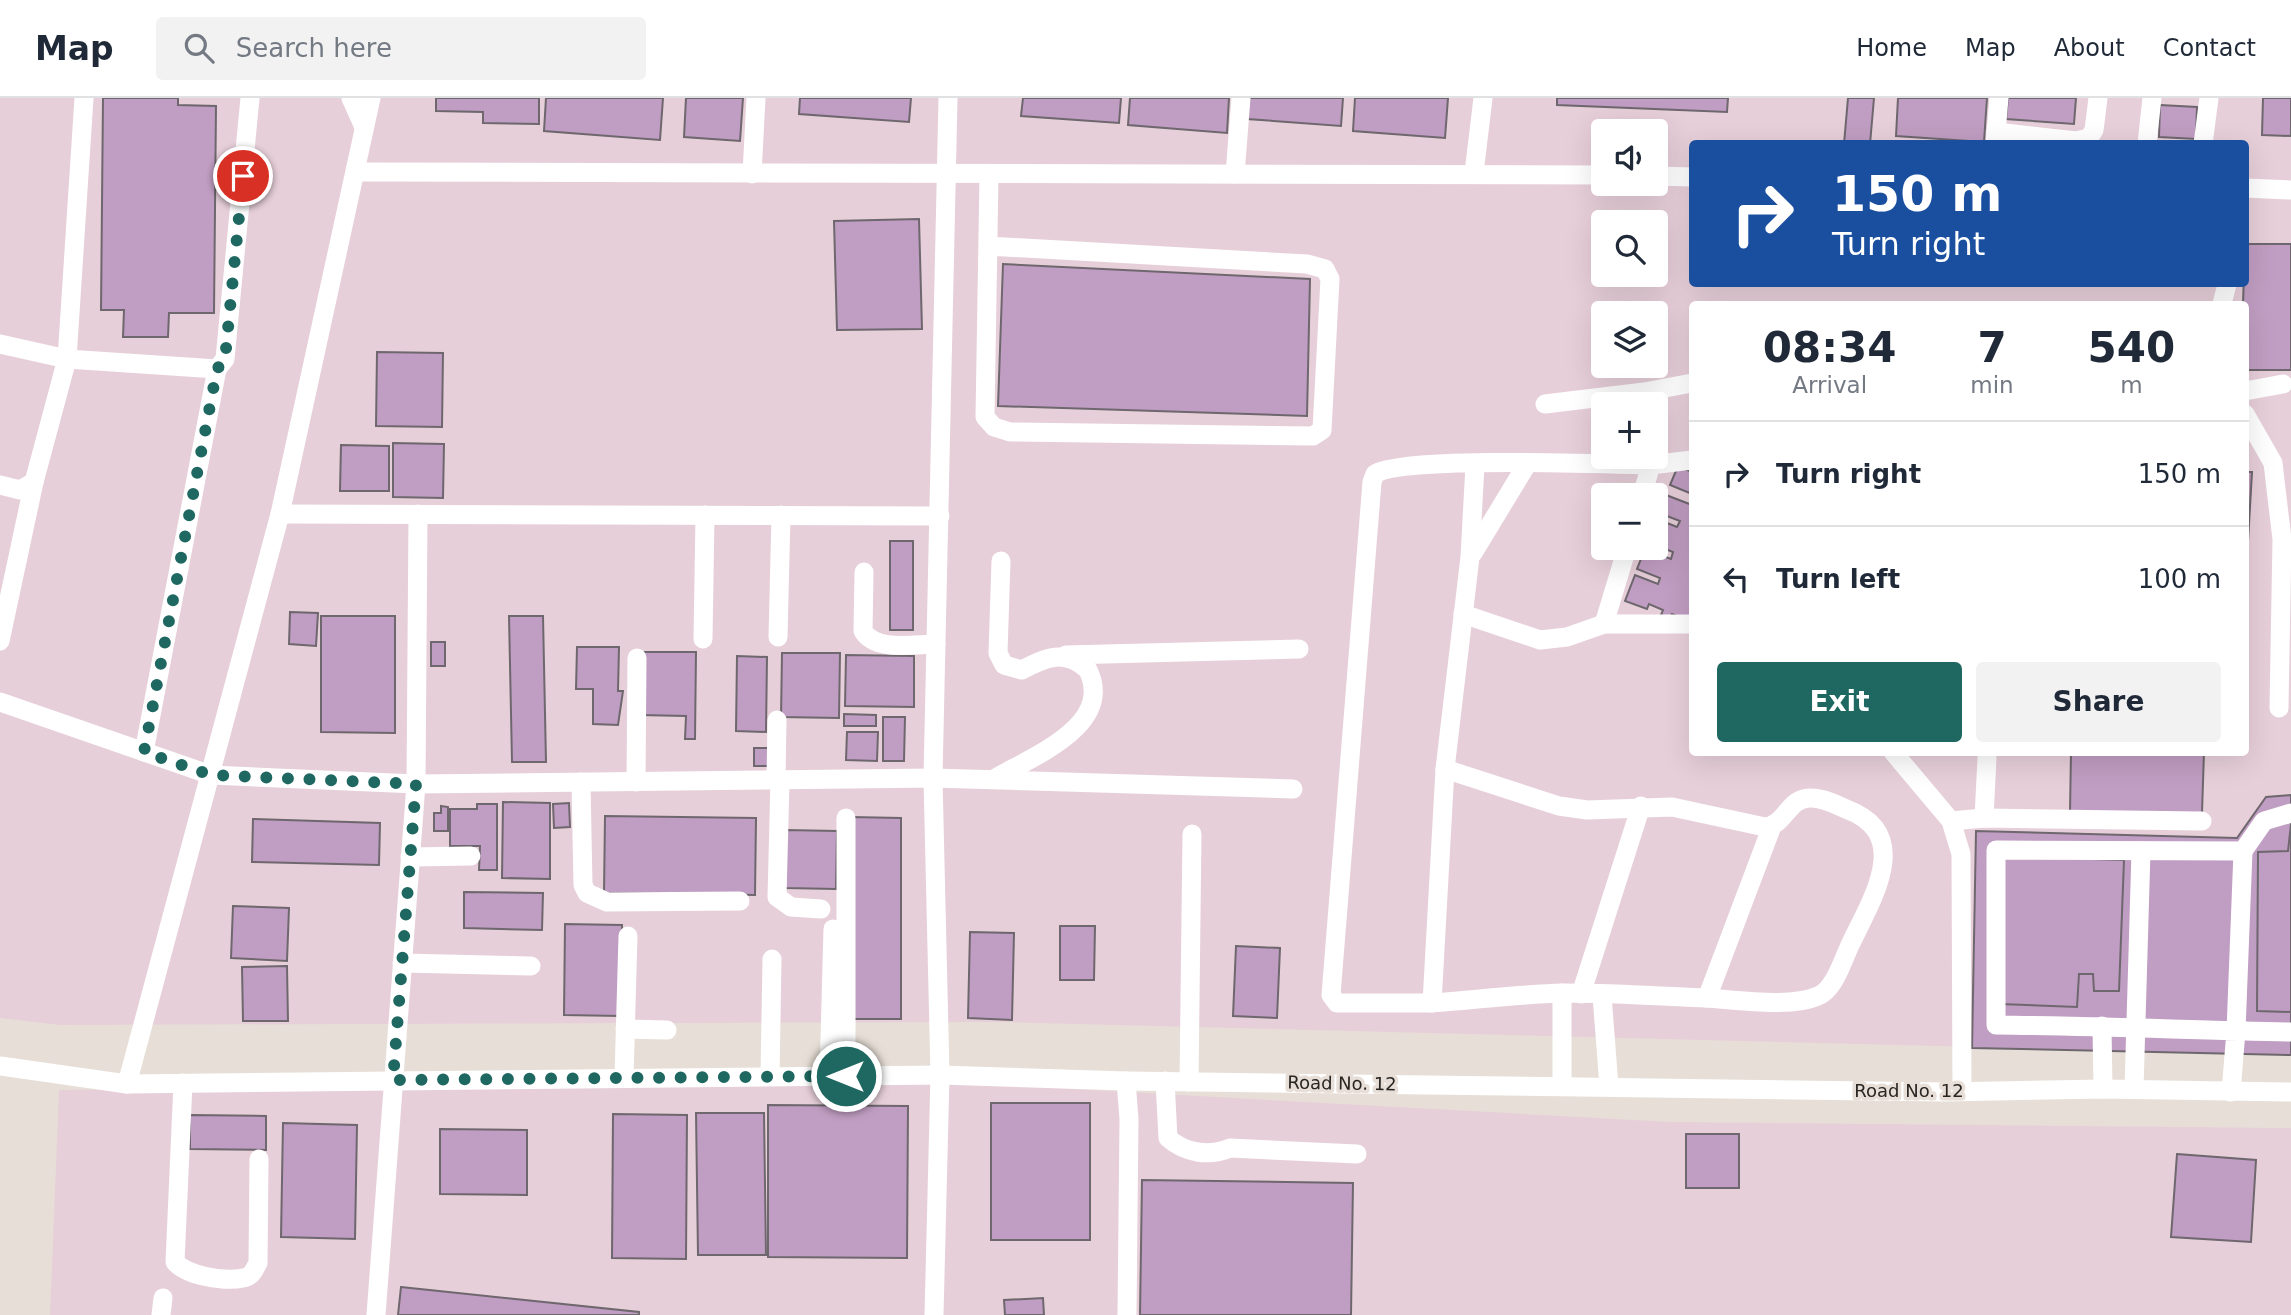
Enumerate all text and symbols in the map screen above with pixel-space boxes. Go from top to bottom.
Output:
search box [156,17,646,80]
text: Map [35,29,114,68]
icon: search [180,29,218,67]
text: Search here [236,33,392,63]
text: Home [1856,34,1927,62]
text: Map [1965,34,2016,62]
text: About [2054,34,2125,62]
text: Contact [2163,34,2256,62]
map controls [1591,119,1668,560]
button: sound [1591,119,1668,196]
pin [213,146,273,206]
icon: arrive [224,157,262,195]
text: 150 m [1832,166,2002,223]
icon: right [1717,168,1808,259]
button: search [1591,210,1668,287]
text: Turn right [1832,225,1985,263]
button: layers [1591,301,1668,378]
text: 08:34 [1763,323,1897,372]
text: 7 [1977,323,2007,372]
text: 540 [2088,323,2175,372]
text: Arrival [1792,372,1867,398]
text: min [1970,372,2014,398]
text: m [2120,372,2143,398]
button: + [1591,392,1668,469]
icon: right [1717,455,1755,493]
text: Turn right [1776,459,1921,489]
text: 150 m [2138,459,2221,489]
button: − [1591,483,1668,560]
icon: left [1717,560,1755,598]
text: Turn left [1776,564,1900,594]
text: 100 m [2138,564,2221,594]
button: Exit [1717,662,1962,742]
button: Share [1976,662,2221,742]
position arrow [809,1039,883,1113]
street label: Road No. 12 [1287,1072,1397,1094]
street label: Road No. 12 [1854,1080,1964,1101]

